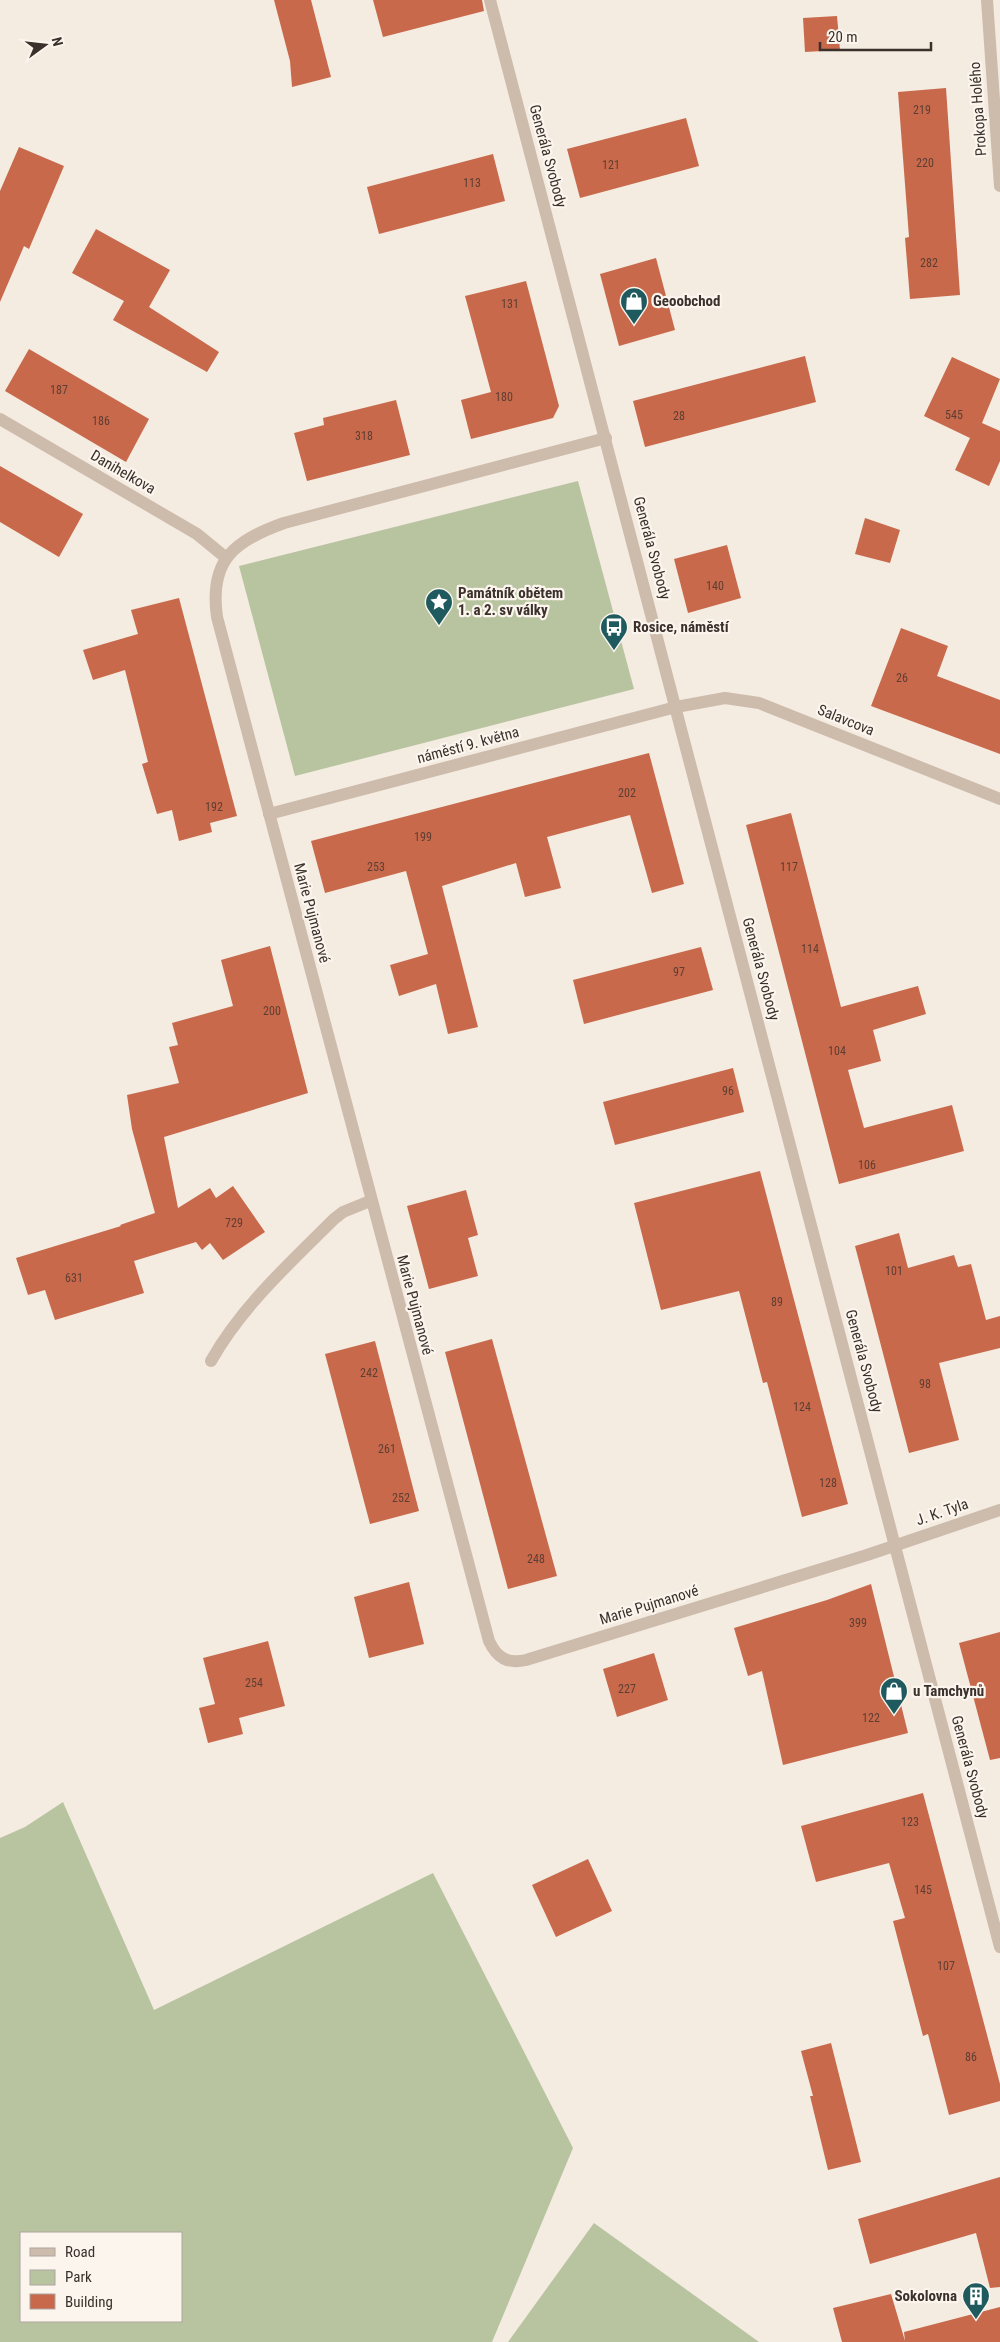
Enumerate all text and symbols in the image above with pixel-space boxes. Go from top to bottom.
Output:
north arrow [20,20,70,70]
scale bar [820,20,931,52]
text: 20 m [828,28,858,46]
text: N [49,35,66,48]
street label: Prokopa Holého [966,61,990,157]
street label: Generála Svobody [526,102,570,210]
house number: 219 [913,103,931,117]
house number: 220 [916,156,934,170]
house number: 121 [602,158,620,172]
house number: 113 [463,176,481,190]
house number: 282 [920,256,938,270]
shop icon: Geoobchod [619,286,649,325]
place label: Geoobchod [653,292,721,310]
house number: 131 [501,297,519,311]
house number: 187 [50,383,68,397]
house number: 180 [495,390,513,404]
house number: 545 [945,408,963,422]
house number: 28 [673,409,685,423]
house number: 186 [92,414,110,428]
house number: 318 [355,429,373,443]
street label: Danihelkova [87,446,159,498]
street label: Generála Svobody [630,494,674,602]
house number: 140 [706,579,724,593]
place label: Památník obětem 1. a 2. sv války [458,584,563,619]
place icon: Památník obětem 1. a 2. sv války [424,587,454,626]
bus stop icon: Rosice, náměstí [599,612,629,651]
place label: Rosice, náměstí [633,618,730,636]
house number: 26 [896,671,908,685]
street label: Salavcova [815,700,877,740]
street label: náměstí 9. května [415,723,521,767]
house number: 202 [618,786,636,800]
house number: 192 [205,800,223,814]
house number: 199 [414,830,432,844]
house number: 253 [367,860,385,874]
house number: 117 [780,860,798,874]
street label: Marie Pujmanové [290,861,334,965]
street label: Generála Svobody [739,915,783,1023]
house number: 114 [801,942,819,956]
house number: 97 [673,965,685,979]
house number: 200 [263,1004,281,1018]
house number: 104 [828,1044,846,1058]
house number: 96 [722,1084,734,1098]
house number: 106 [858,1158,876,1172]
house number: 729 [225,1216,243,1230]
street label: Marie Pujmanové [393,1253,437,1357]
house number: 101 [885,1264,903,1278]
house number: 631 [65,1271,83,1285]
house number: 89 [771,1295,783,1309]
street label: Generála Svobody [842,1307,886,1415]
house number: 242 [360,1366,378,1380]
house number: 98 [919,1377,931,1391]
house number: 124 [793,1400,811,1414]
house number: 261 [378,1442,396,1456]
house number: 128 [819,1476,837,1490]
house number: 252 [392,1491,410,1505]
street label: J. K. Tyla [913,1495,971,1529]
house number: 248 [527,1552,545,1566]
street label: Marie Pujmanové [597,1581,701,1629]
house number: 399 [849,1616,867,1630]
house number: 254 [245,1676,263,1690]
shop icon: u Tamchynů [879,1676,909,1715]
house number: 227 [618,1682,636,1696]
place label: u Tamchynů [913,1682,984,1700]
house number: 122 [862,1711,880,1725]
street label: Generála Svobody [948,1713,992,1821]
house number: 123 [901,1815,919,1829]
house number: 145 [914,1883,932,1897]
house number: 107 [937,1959,955,1973]
house number: 86 [965,2050,977,2064]
legend [20,2232,182,2322]
text: Road [65,2243,95,2261]
text: Park [65,2268,92,2286]
building icon: Sokolovna [961,2281,991,2320]
place label: Sokolovna [894,2287,957,2305]
text: Building [65,2293,113,2311]

